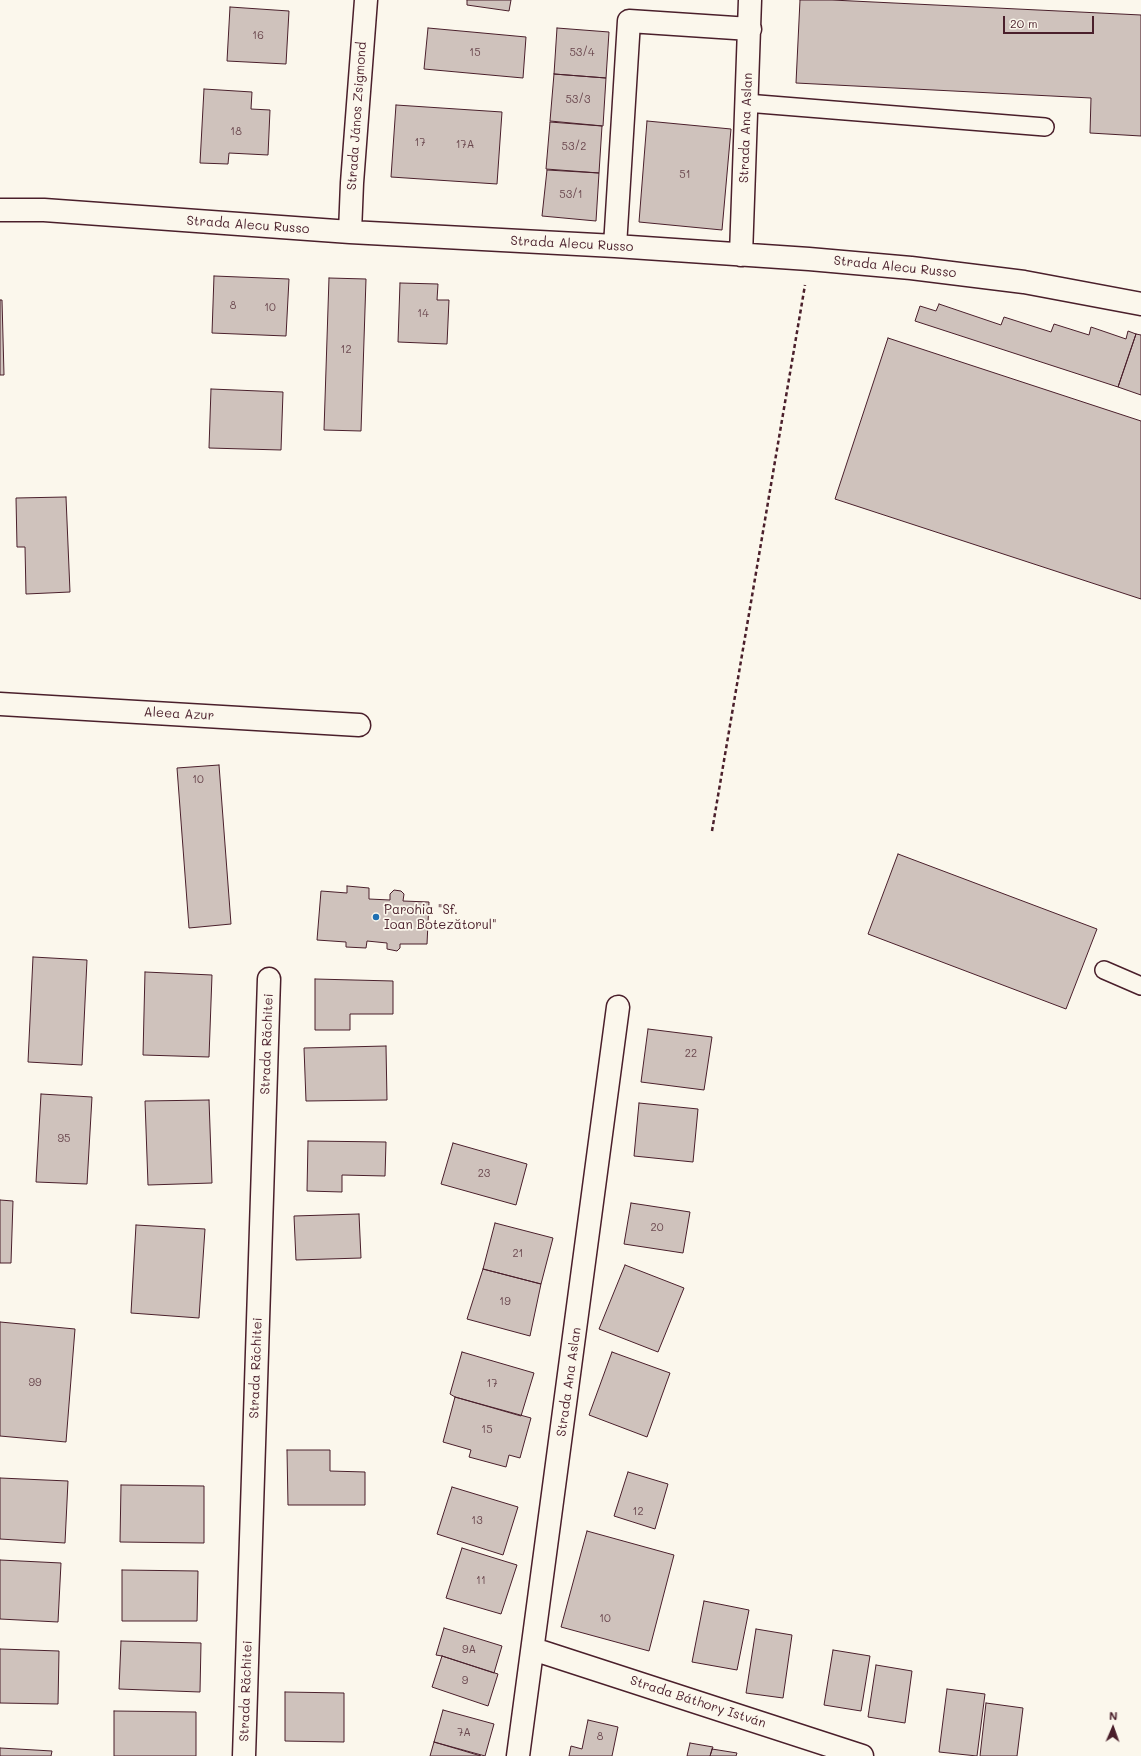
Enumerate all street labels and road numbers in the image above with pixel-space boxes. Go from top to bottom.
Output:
street label: Strada János Zsigmond [344,41,370,191]
street label: Strada Ana Aslan [736,73,756,183]
street label: Strada Alecu Russo [186,213,310,237]
street label: Strada Alecu Russo [510,233,634,255]
street label: Strada Alecu Russo [833,253,957,281]
street label: Aleea Azur [143,704,215,724]
street label: Strada Răchitei [257,993,277,1095]
street label: Strada Răchitei [246,1317,266,1419]
street label: Strada Ana Aslan [554,1326,584,1438]
street label: Strada Răchitei [236,1640,256,1742]
street label: Strada Báthory István [628,1673,768,1731]

